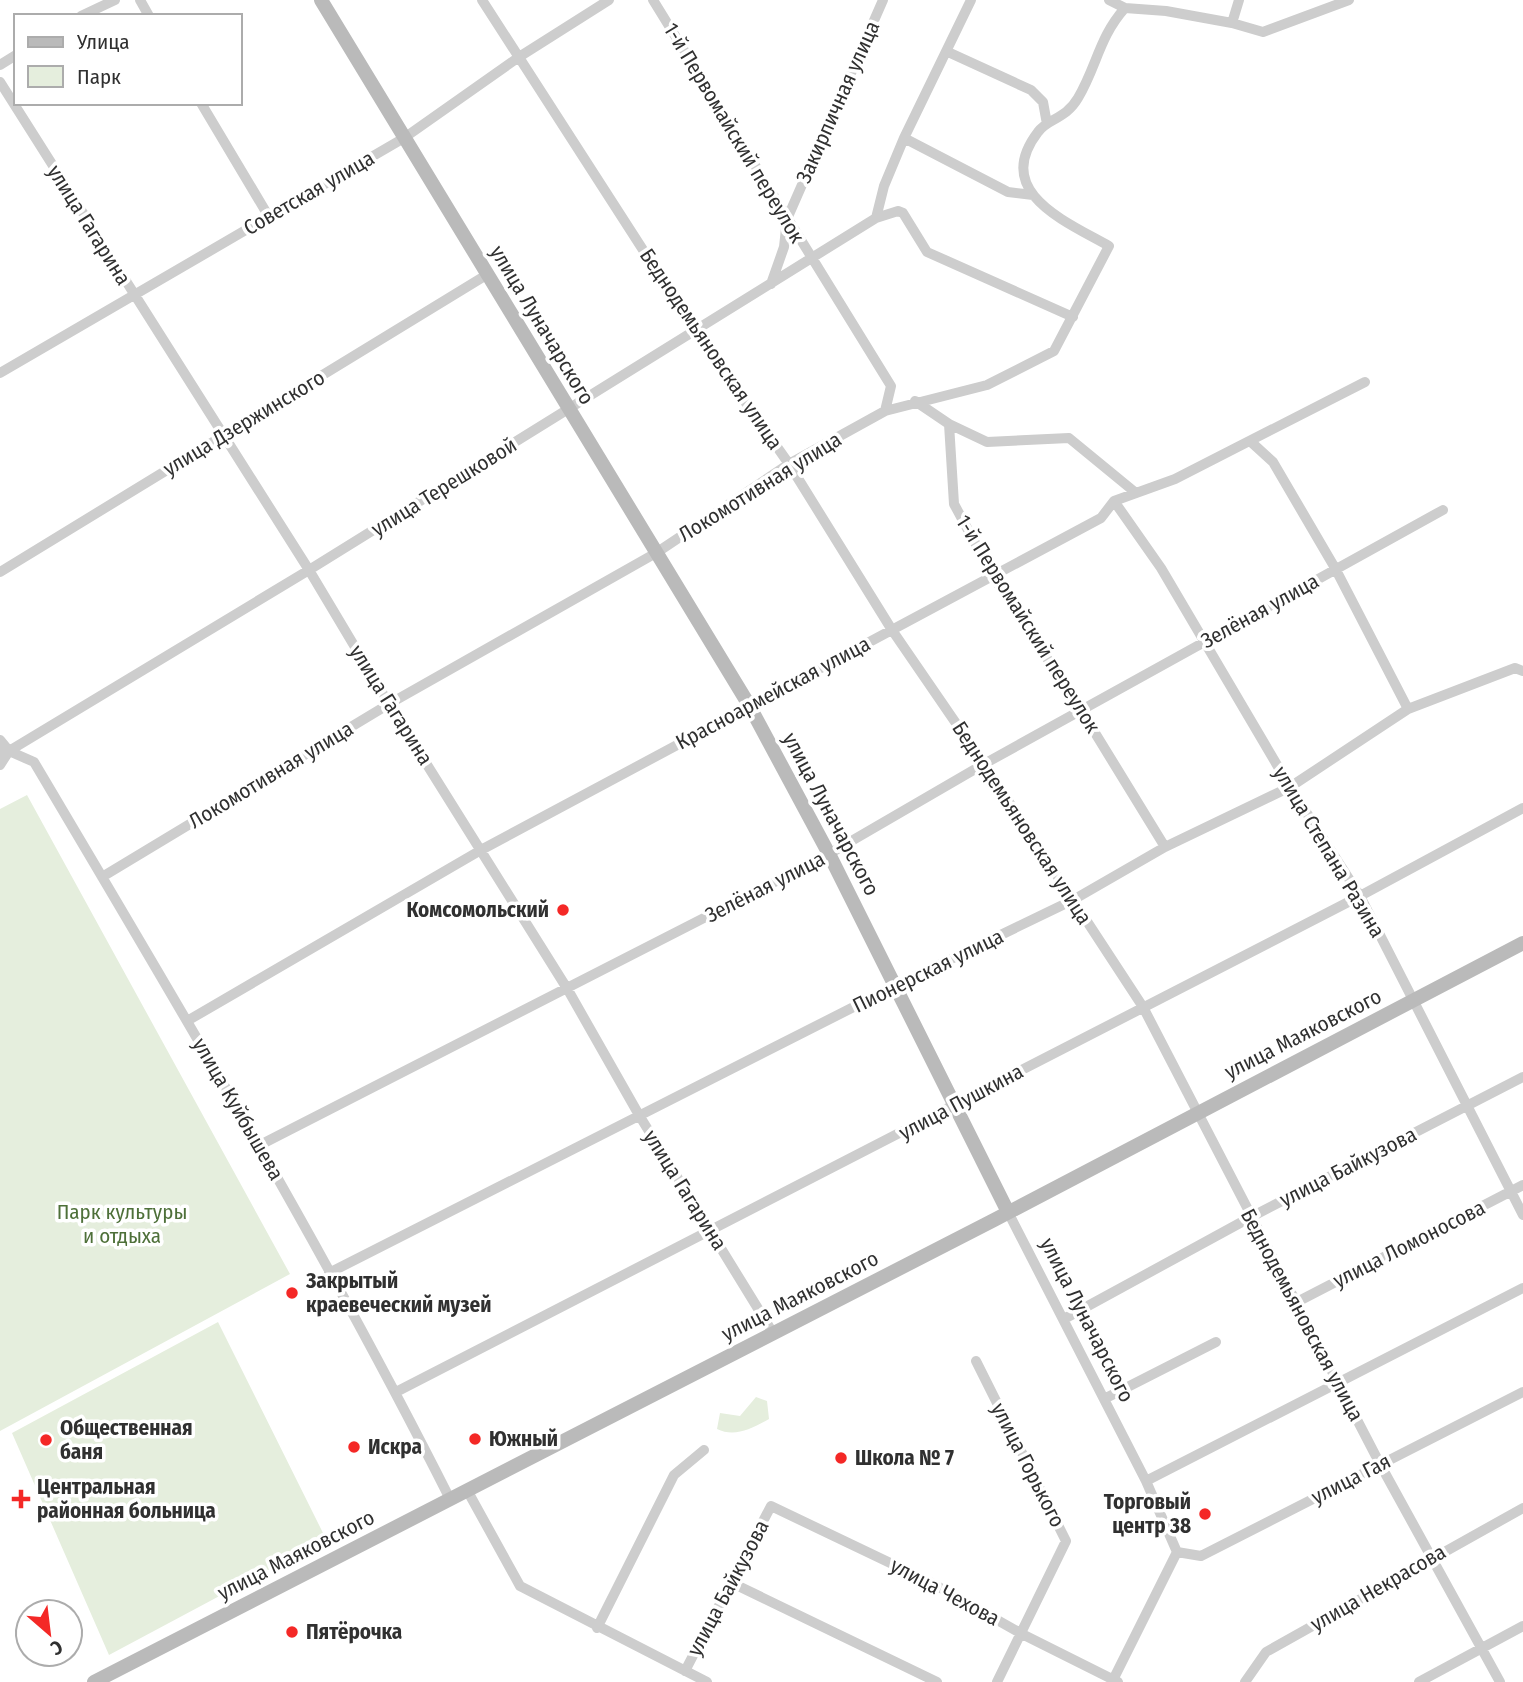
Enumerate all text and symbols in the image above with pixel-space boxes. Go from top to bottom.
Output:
legend [14,14,242,105]
street label: Закирпичная улица [791,17,885,187]
street label: 1-й Первомайский переулок [658,18,810,248]
text: Улица [76,29,130,55]
text: Парк [77,64,121,90]
street label: Советская улица [239,145,379,241]
street label: улица Гагарина [42,160,136,290]
street label: улица Луначарского [484,241,600,409]
street label: Беднодемьяновская улица [634,243,788,455]
street label: улица Дзержинского [158,364,330,482]
street label: Локомотивная улица [674,426,846,548]
street label: улица Терешковой [366,432,522,542]
street label: 1-й Первомайский переулок [950,510,1106,738]
street label: Зелёная улица [1197,568,1323,654]
street label: Красноармейская улица [671,631,875,755]
street label: улица Гагарина [344,640,438,770]
street label: Локомотивная улица [184,716,358,834]
street label: Беднодемьяновская улица [947,717,1097,929]
street label: улица Луначарского [777,728,885,900]
street label: улица Степана Разина [1267,761,1391,943]
street label: Зелёная улица [701,846,829,928]
place label: Комсомольский [406,897,549,923]
marker: Комсомольский [555,902,571,918]
street label: Пионерская улица [848,923,1008,1019]
street label: улица Маяковского [1220,983,1386,1085]
street label: улица Куйбышева [187,1033,289,1185]
street label: улица Пушкина [894,1058,1028,1146]
street label: улица Байкузова [1275,1121,1421,1213]
street label: улица Гагарина [638,1125,732,1255]
street label: улица Ломоносова [1329,1194,1489,1294]
park label: Парк культуры и отдыха [57,1199,187,1249]
street label: Беднодемьяновская улица [1235,1204,1369,1426]
street label: улица Луначарского [1034,1233,1140,1407]
street label: улица Маяковского [717,1245,883,1347]
place label: Закрытый краевеческий музей [305,1268,491,1318]
marker: Закрытый краевеческий музей [284,1285,300,1301]
street label: улица Горького [985,1398,1071,1532]
place label: Общественная баня [60,1415,193,1465]
place label: Южный [489,1426,558,1452]
marker: Южный [467,1431,483,1447]
marker: Общественная баня [38,1432,54,1448]
place label: Искра [368,1434,422,1460]
marker: Искра [346,1439,362,1455]
place label: Школа № 7 [855,1445,954,1471]
street label: улица Гая [1307,1448,1395,1510]
marker: Школа № 7 [833,1450,849,1466]
place label: Центральная районная больница [37,1474,216,1524]
marker: Центральная районная больница [11,1489,31,1509]
place label: Торговый центр 38 [1104,1489,1191,1539]
street label: улица Маяковского [213,1504,379,1606]
marker: Торговый центр 38 [1197,1506,1213,1522]
street label: улица Байкузова [681,1516,775,1660]
street label: улица Некрасова [1306,1539,1450,1637]
street label: улица Чехова [886,1552,1004,1632]
north arrow [14,1598,84,1668]
place label: Пятёрочка [306,1619,402,1645]
marker: Пятёрочка [284,1624,300,1640]
text: С [47,1635,67,1660]

